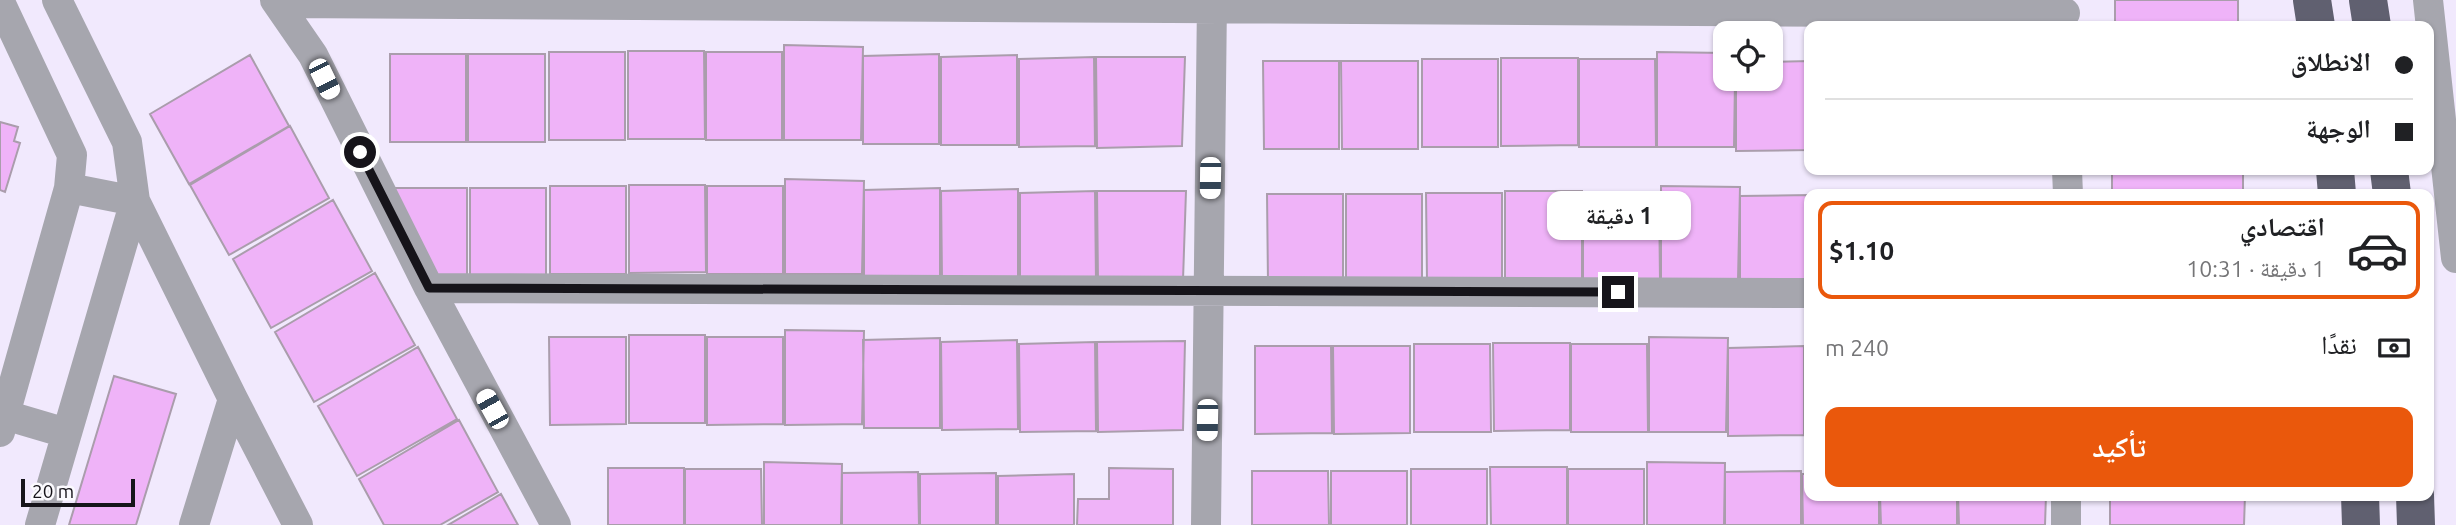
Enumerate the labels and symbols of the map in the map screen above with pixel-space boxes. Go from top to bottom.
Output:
car [306,56,343,102]
route start [344,136,376,168]
car [1200,157,1221,199]
callout: 1 دقيقة [1546,190,1690,240]
route end [1602,276,1634,308]
car [473,386,512,432]
car [1197,399,1218,441]
scale bar [21,476,135,508]

